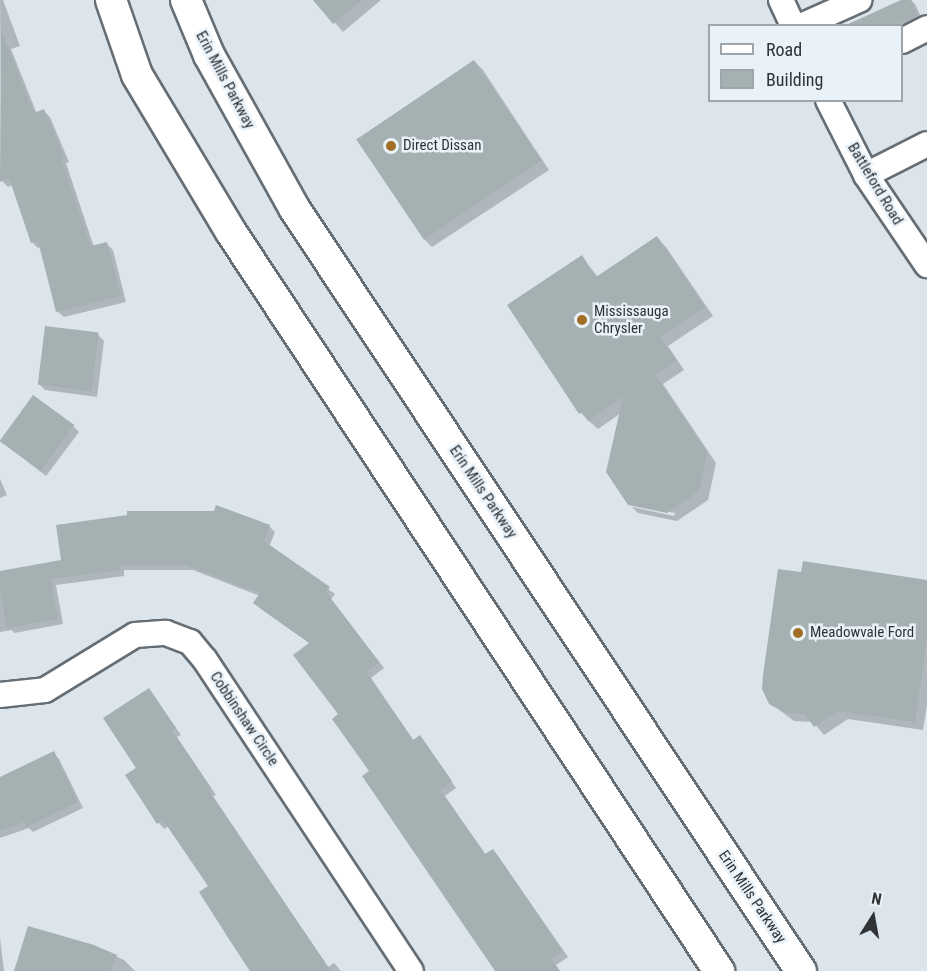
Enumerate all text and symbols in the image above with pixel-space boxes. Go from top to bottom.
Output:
legend [708,24,903,102]
street label: Erin Mills Parkway [192,28,258,132]
text: Road [766,39,802,60]
text: Building [766,69,823,90]
place label: Direct Dissan [403,137,481,155]
marker: Direct Dissan [384,139,398,153]
street label: Battleford Road [843,140,907,228]
place label: Mississauga Chrysler [594,302,669,337]
marker: Mississauga Chrysler [575,313,589,327]
street label: Erin Mills Parkway [445,442,521,542]
place label: Meadowvale Ford [810,624,914,642]
marker: Meadowvale Ford [791,626,805,640]
street label: Cobbinshaw Circle [206,668,282,770]
street label: Erin Mills Parkway [714,847,790,947]
north arrow [843,887,903,947]
text: N [870,889,883,909]

